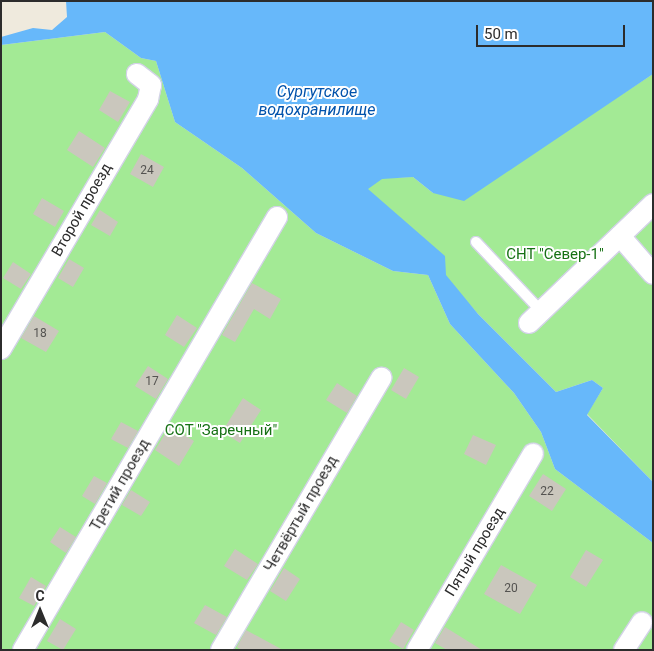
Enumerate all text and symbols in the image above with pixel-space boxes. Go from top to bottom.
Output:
scale bar [479,15,628,47]
text: 50 m [484,25,518,43]
water label: Сургутское водохранилище [258,82,376,120]
street label: Второй проезд [48,160,116,260]
house number: 24 [140,164,154,178]
park label: СНТ "Север-1" [506,246,604,264]
house number: 18 [33,327,47,341]
house number: 17 [145,375,159,389]
park label: СОТ "Заречный" [165,422,277,440]
street label: Третий проезд [86,436,154,534]
street label: Четвёртый проезд [260,453,342,575]
house number: 22 [540,485,554,499]
street label: Пятый проезд [441,504,509,600]
house number: 20 [504,582,518,596]
north arrow [15,586,65,636]
text: С [35,588,45,604]

